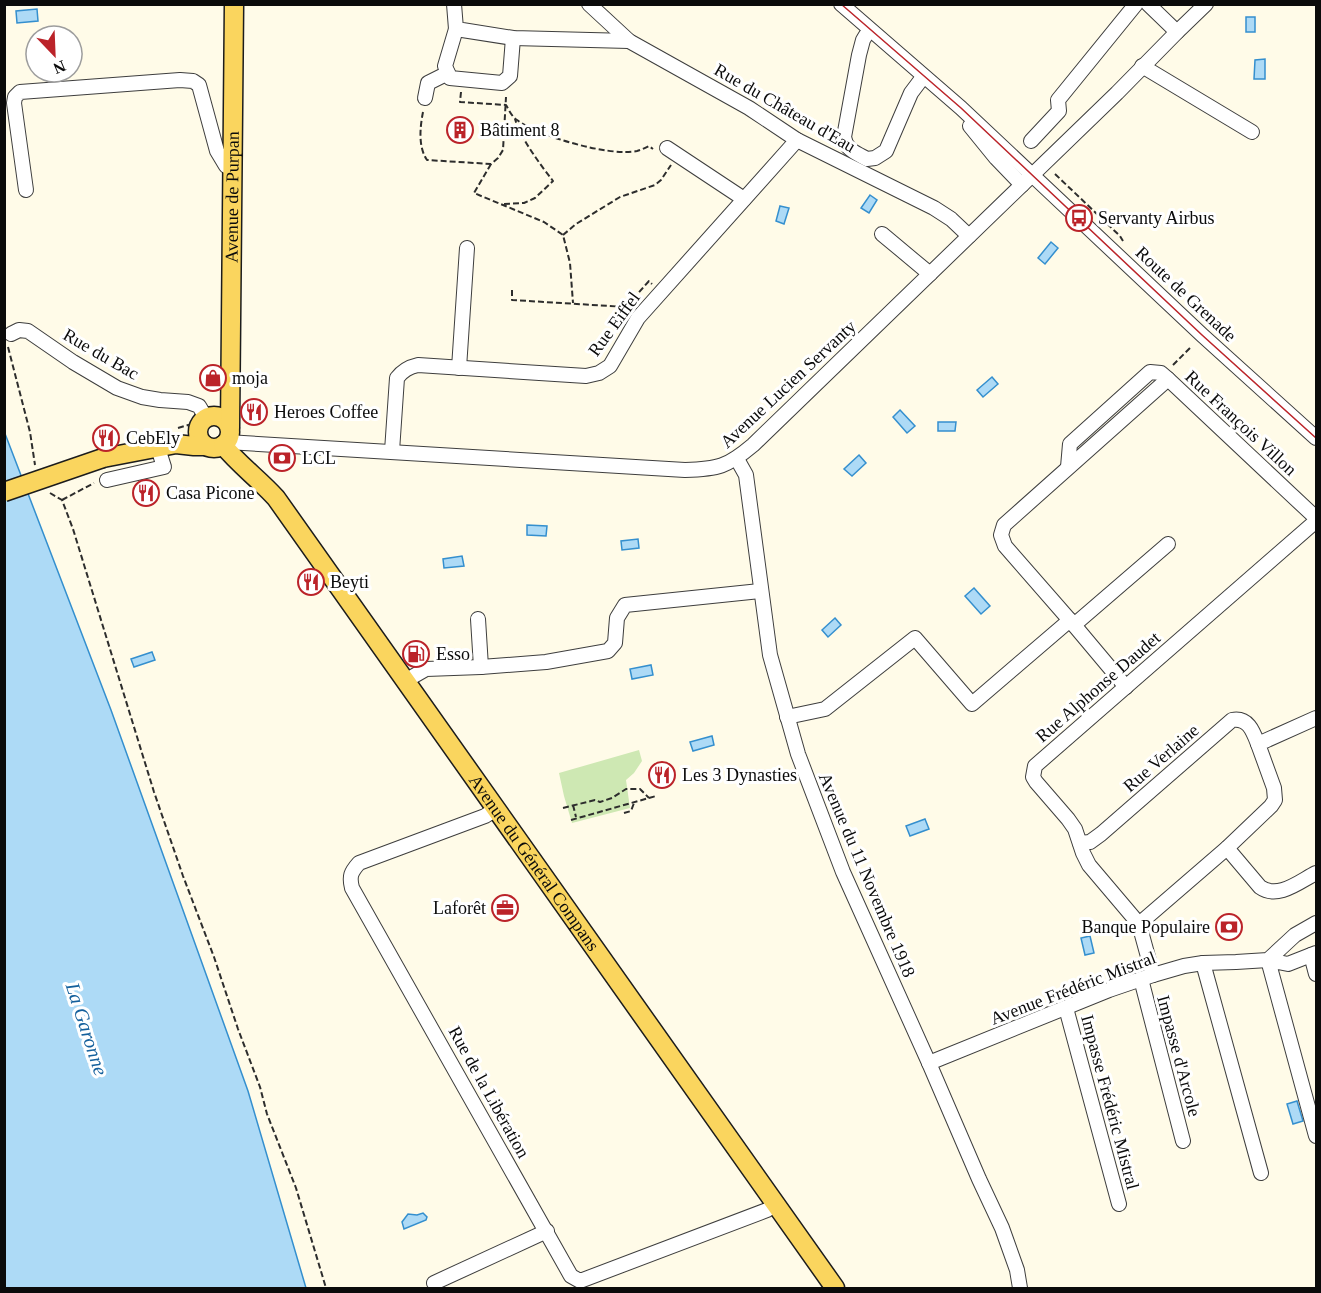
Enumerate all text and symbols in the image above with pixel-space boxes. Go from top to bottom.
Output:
north arrow [24,24,84,84]
text: N [51,57,68,78]
street label: Rue du Château d'Eau [711,59,859,157]
building icon: Bâtiment 8 [445,115,475,145]
place label: Bâtiment 8 [480,120,560,140]
street label: Avenue de Purpan [222,131,243,263]
bus stop icon: Servanty Airbus [1064,203,1094,233]
place label: Servanty Airbus [1098,208,1215,228]
street label: Route de Grenade [1132,242,1240,346]
street label: Rue Eiffel [584,288,644,360]
street label: Avenue Lucien Servanty [716,316,860,452]
street label: Rue du Bac [60,324,142,384]
shop icon: moja [198,363,228,393]
street label: Rue François Villon [1181,366,1301,480]
place label: moja [232,368,268,388]
restaurant icon: Heroes Coffee [239,397,269,427]
place label: Heroes Coffee [274,402,378,422]
restaurant icon: CebEly [91,423,121,453]
place label: CebEly [126,428,180,448]
bank icon: LCL [267,443,297,473]
place label: LCL [302,448,336,468]
restaurant icon: Casa Picone [131,478,161,508]
place label: Casa Picone [166,483,254,503]
restaurant icon: Beyti [296,567,326,597]
place label: Beyti [330,572,369,592]
street label: Rue Alphonse Daudet [1032,628,1164,746]
fuel station icon: Esso [401,639,431,669]
place label: Esso [436,644,470,664]
street label: Rue Verlaine [1119,720,1203,796]
restaurant icon: Les 3 Dynasties [647,760,677,790]
place label: Les 3 Dynasties [682,765,797,785]
street label: Avenue du 11 Novembre 1918 [815,770,919,980]
street label: Avenue du Général Compans [465,771,603,955]
office icon: Laforêt [490,893,520,923]
place label: Laforêt [433,898,486,918]
bank icon: Banque Populaire [1214,912,1244,942]
place label: Banque Populaire [1082,917,1210,937]
street label: Avenue Frédéric Mistral [987,947,1159,1029]
water label: La Garonne [61,979,112,1078]
street label: Impasse d'Arcole [1153,993,1205,1119]
street label: Impasse Frédéric Mistral [1077,1013,1143,1191]
street label: Rue de la Libération [445,1023,533,1161]

